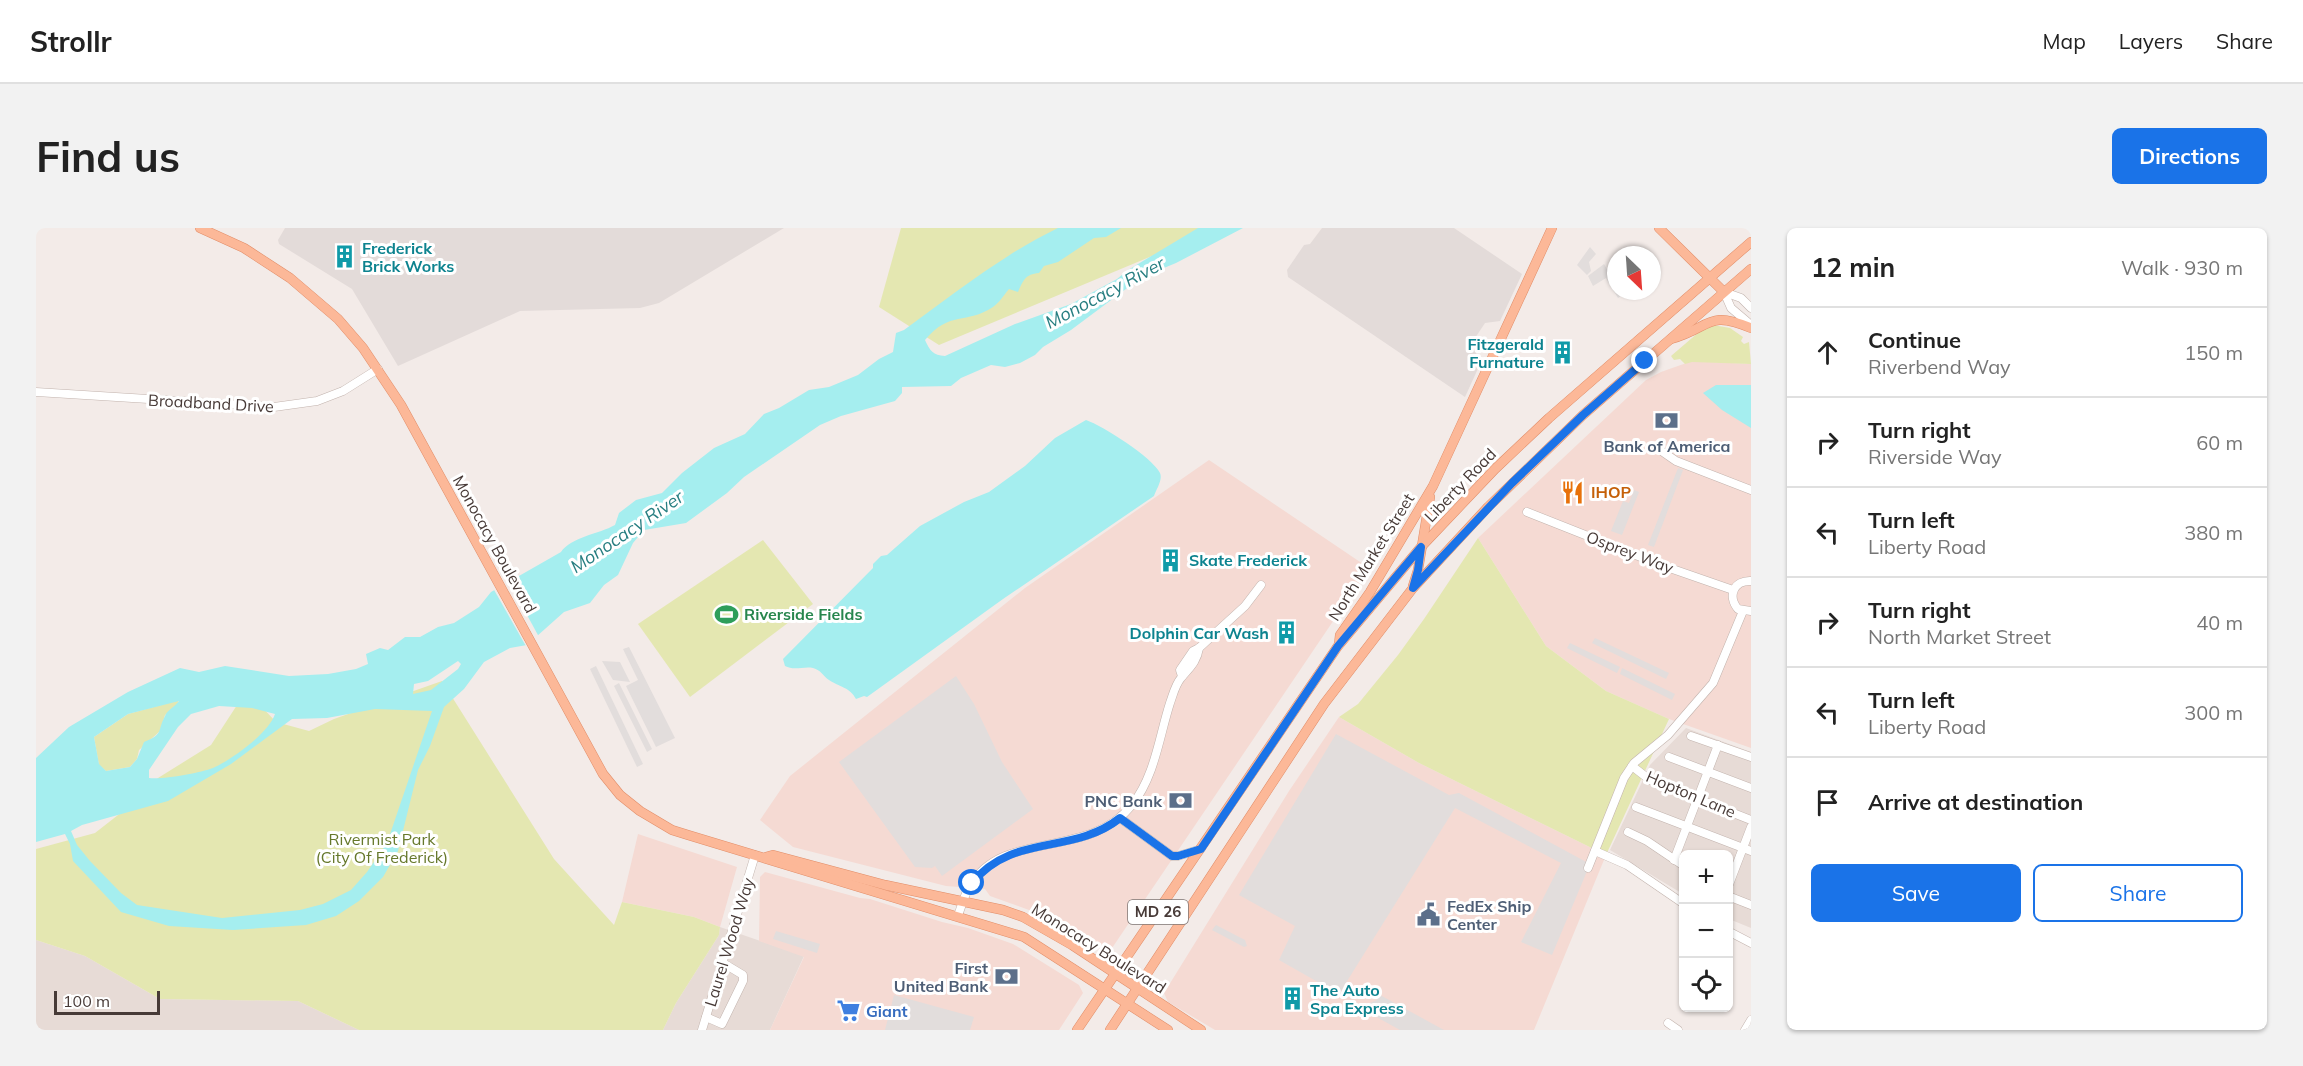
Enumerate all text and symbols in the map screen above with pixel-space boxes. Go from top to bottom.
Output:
text: Strollr [30,24,112,59]
text: Map [2043,28,2086,54]
text: Layers [2119,28,2183,54]
text: Share [2216,28,2273,54]
button: Directions [2112,128,2267,184]
text: Find us [36,130,180,183]
place label: Frederick Brick Works [362,238,454,276]
building icon: Frederick Brick Works [331,244,357,270]
north arrow [1607,246,1661,300]
water label: Monocacy River [1041,251,1170,334]
text: 12 min [1811,251,1895,284]
text: Walk · 930 m [2121,255,2243,280]
text: Continue [1868,326,1961,354]
place label: Fitzgerald Furnature [1467,334,1544,372]
icon: ahead [1811,336,1844,369]
building icon: Fitzgerald Furnature [1549,340,1575,366]
text: 150 m [2184,340,2243,365]
route end [1631,347,1657,373]
text: Riverbend Way [1868,354,2011,379]
street label: Broadband Drive [148,390,274,416]
bank icon: Bank of America [1654,408,1680,434]
text: Turn right [1868,416,1971,444]
icon: right [1811,426,1844,459]
text: 60 m [2196,430,2243,455]
place label: Bank of America [1603,436,1731,456]
street label: Liberty Road [1420,444,1500,526]
text: Riverside Way [1868,444,2002,469]
street label: Monocacy Boulevard [449,472,541,616]
restaurant icon: IHOP [1560,479,1586,505]
place label: IHOP [1591,482,1632,502]
water label: Monocacy River [566,484,689,578]
street label: North Market Street [1324,489,1418,624]
text: Turn left [1868,506,1955,534]
icon: left [1811,516,1844,549]
text: 380 m [2184,520,2243,545]
street label: Osprey Way [1584,526,1677,578]
text: Liberty Road [1868,534,1986,559]
building icon: Skate Frederick [1158,547,1184,573]
place label: Skate Frederick [1189,550,1308,570]
text: Turn right [1868,596,1971,624]
sports icon: Riverside Fields [713,601,739,627]
place label: Riverside Fields [744,604,862,624]
icon: right [1811,606,1844,639]
text: 40 m [2196,610,2243,635]
building icon: Dolphin Car Wash [1274,620,1300,646]
place label: Dolphin Car Wash [1130,623,1269,643]
text: North Market Street [1868,624,2051,649]
text: Turn left [1868,686,1955,714]
icon: left [1811,696,1844,729]
text: 300 m [2184,700,2243,725]
text: Liberty Road [1868,714,1986,739]
street label: Hopton Lane [1643,766,1739,822]
icon: arrive [1811,786,1844,819]
bank icon: PNC Bank [1167,788,1193,814]
text: Arrive at destination [1868,788,2083,816]
place label: PNC Bank [1084,791,1163,811]
park label: Rivermist Park (City Of Frederick) [316,829,448,867]
map controls [1679,850,1733,1012]
button: + [1679,850,1733,904]
button: Save [1811,864,2021,922]
button: Share [2033,864,2243,922]
route start [958,869,984,895]
street label: Laurel Wood Way [700,875,758,1009]
place label: FedEx Ship Center [1447,896,1531,934]
street label: Monocacy Boulevard [1028,899,1170,997]
road number: MD 26 [1128,900,1188,924]
public building icon: FedEx Ship Center [1416,902,1442,928]
button: − [1679,904,1733,958]
place label: First United Bank [894,958,989,996]
button: locate [1679,958,1733,1012]
bank icon: First United Bank [993,964,1019,990]
place label: The Auto Spa Express [1310,980,1404,1018]
building icon: The Auto Spa Express [1279,986,1305,1012]
scale bar [54,988,160,1016]
text: 100 m [63,991,110,1011]
supermarket icon: Giant [835,998,861,1024]
place label: Giant [866,1001,908,1021]

